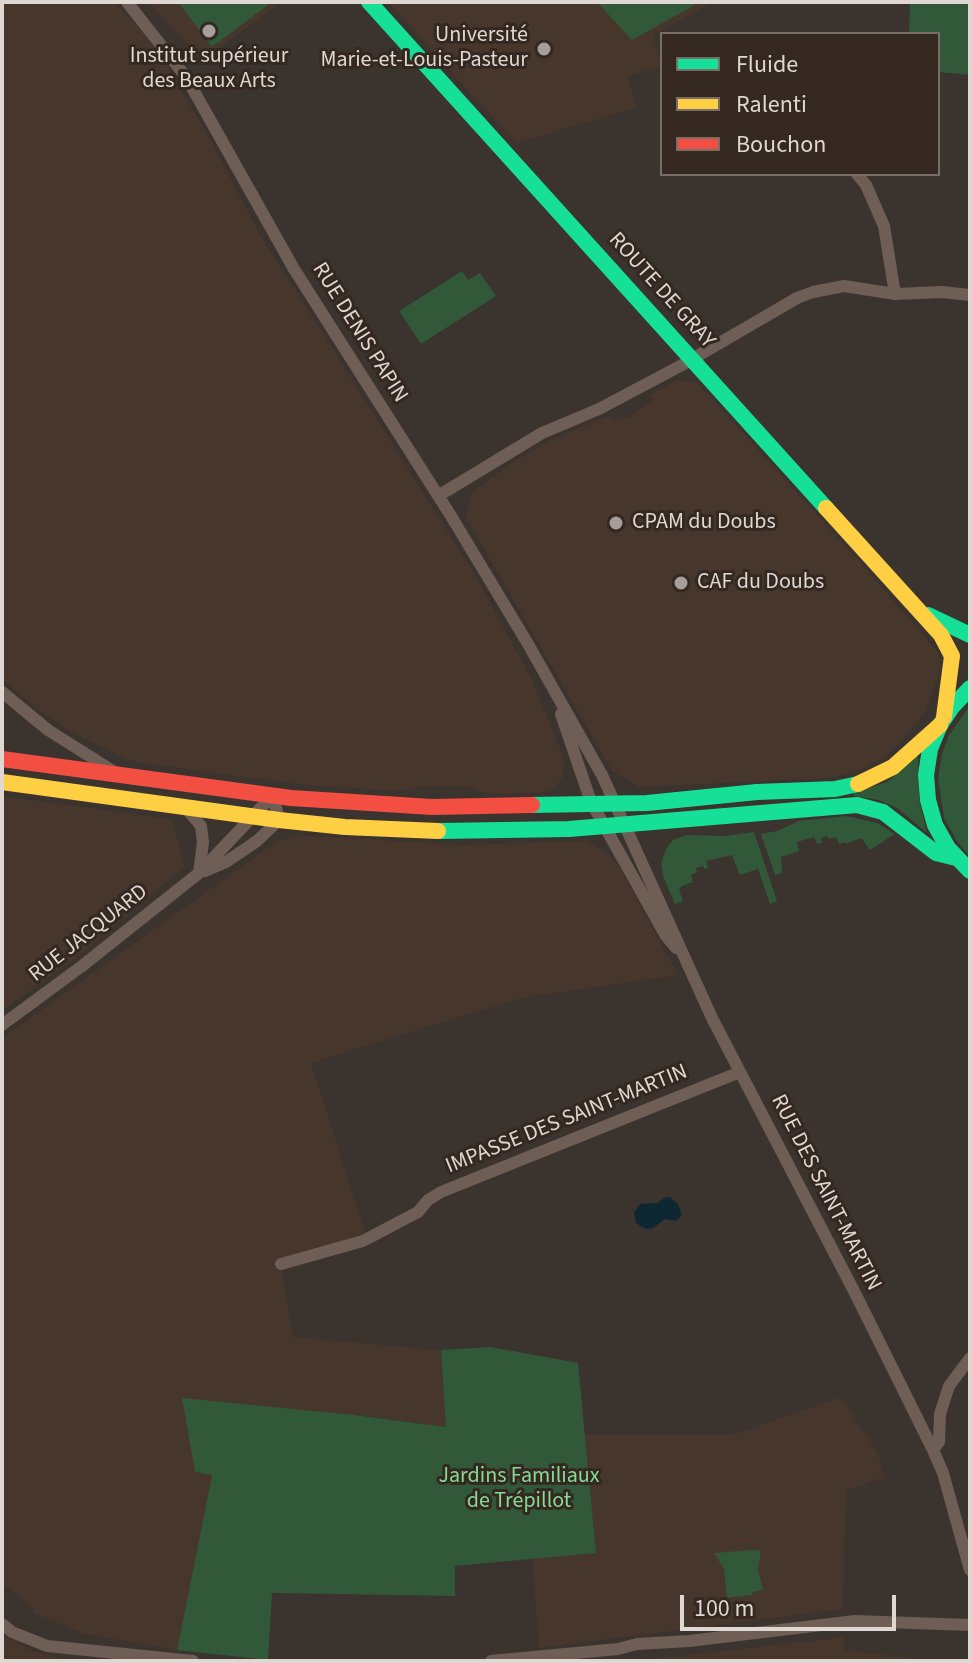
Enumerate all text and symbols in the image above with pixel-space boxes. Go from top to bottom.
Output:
marker: Institut supérieur des Beaux Arts [200,22,218,40]
place label: Université Marie-et-Louis-Pasteur [320,23,528,74]
legend [660,32,940,176]
marker: Université Marie-et-Louis-Pasteur [535,40,553,58]
place label: Institut supérieur des Beaux Arts [130,44,288,96]
text: Fluide [736,47,798,82]
text: Ralenti [736,87,807,122]
text: Bouchon [736,127,826,162]
street label: ROUTE DE GRAY [602,228,720,354]
street label: RUE DENIS PAPIN [305,258,413,408]
place label: CPAM du Doubs [632,510,776,536]
marker: CPAM du Doubs [607,514,625,532]
place label: CAF du Doubs [697,570,824,596]
marker: CAF du Doubs [672,574,690,592]
street label: RUE JACQUARD [24,879,154,989]
street label: IMPASSE DES SAINT-MARTIN [442,1059,692,1181]
street label: RUE DES SAINT-MARTIN [764,1090,886,1296]
park label: Jardins Familiaux de Trépillot [438,1464,600,1516]
scale bar [684,1579,900,1629]
text: 100 m [694,1591,754,1626]

